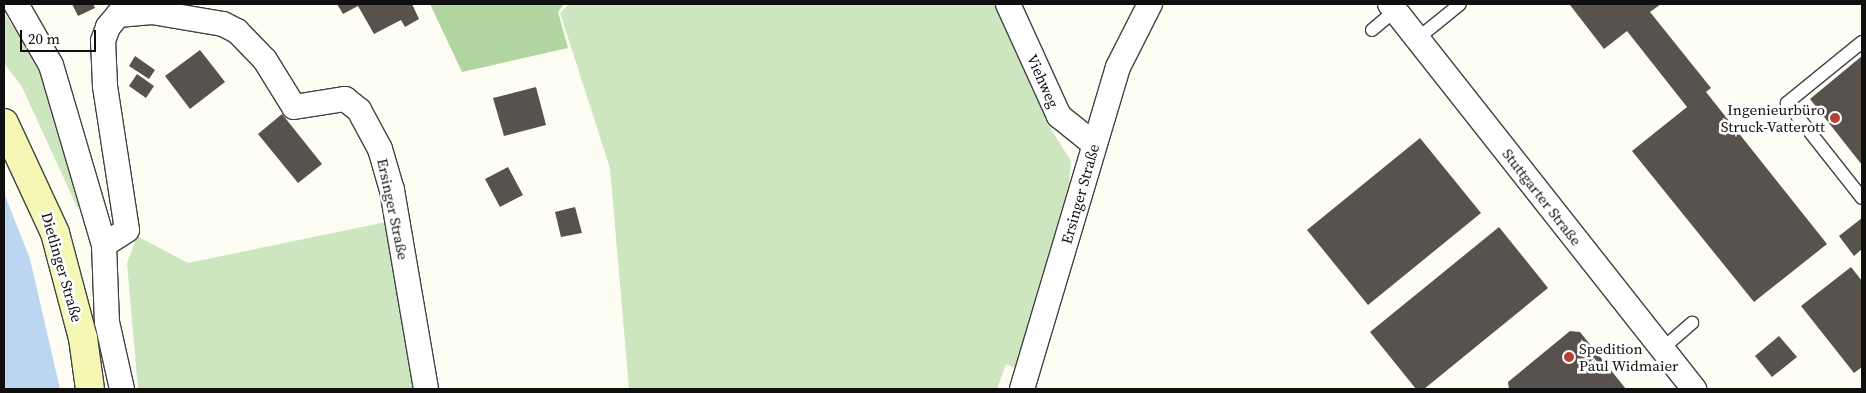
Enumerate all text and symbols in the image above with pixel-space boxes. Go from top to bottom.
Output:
scale bar [22,20,99,52]
text: 20 m [28,28,60,49]
street label: Viehweg [1023,51,1063,111]
place label: Ingenieurbüro Struck-Vatterott [1721,100,1825,135]
marker: Ingenieurbüro Struck-Vatterott [1829,112,1841,124]
street label: Ersinger Straße [1057,142,1103,246]
street label: Stuttgarter Straße [1499,145,1585,249]
street label: Ersinger Straße [373,157,413,261]
street label: Dietlinger Straße [38,210,86,324]
place label: Spedition Paul Widmaier [1579,339,1679,374]
marker: Spedition Paul Widmaier [1563,351,1575,363]

